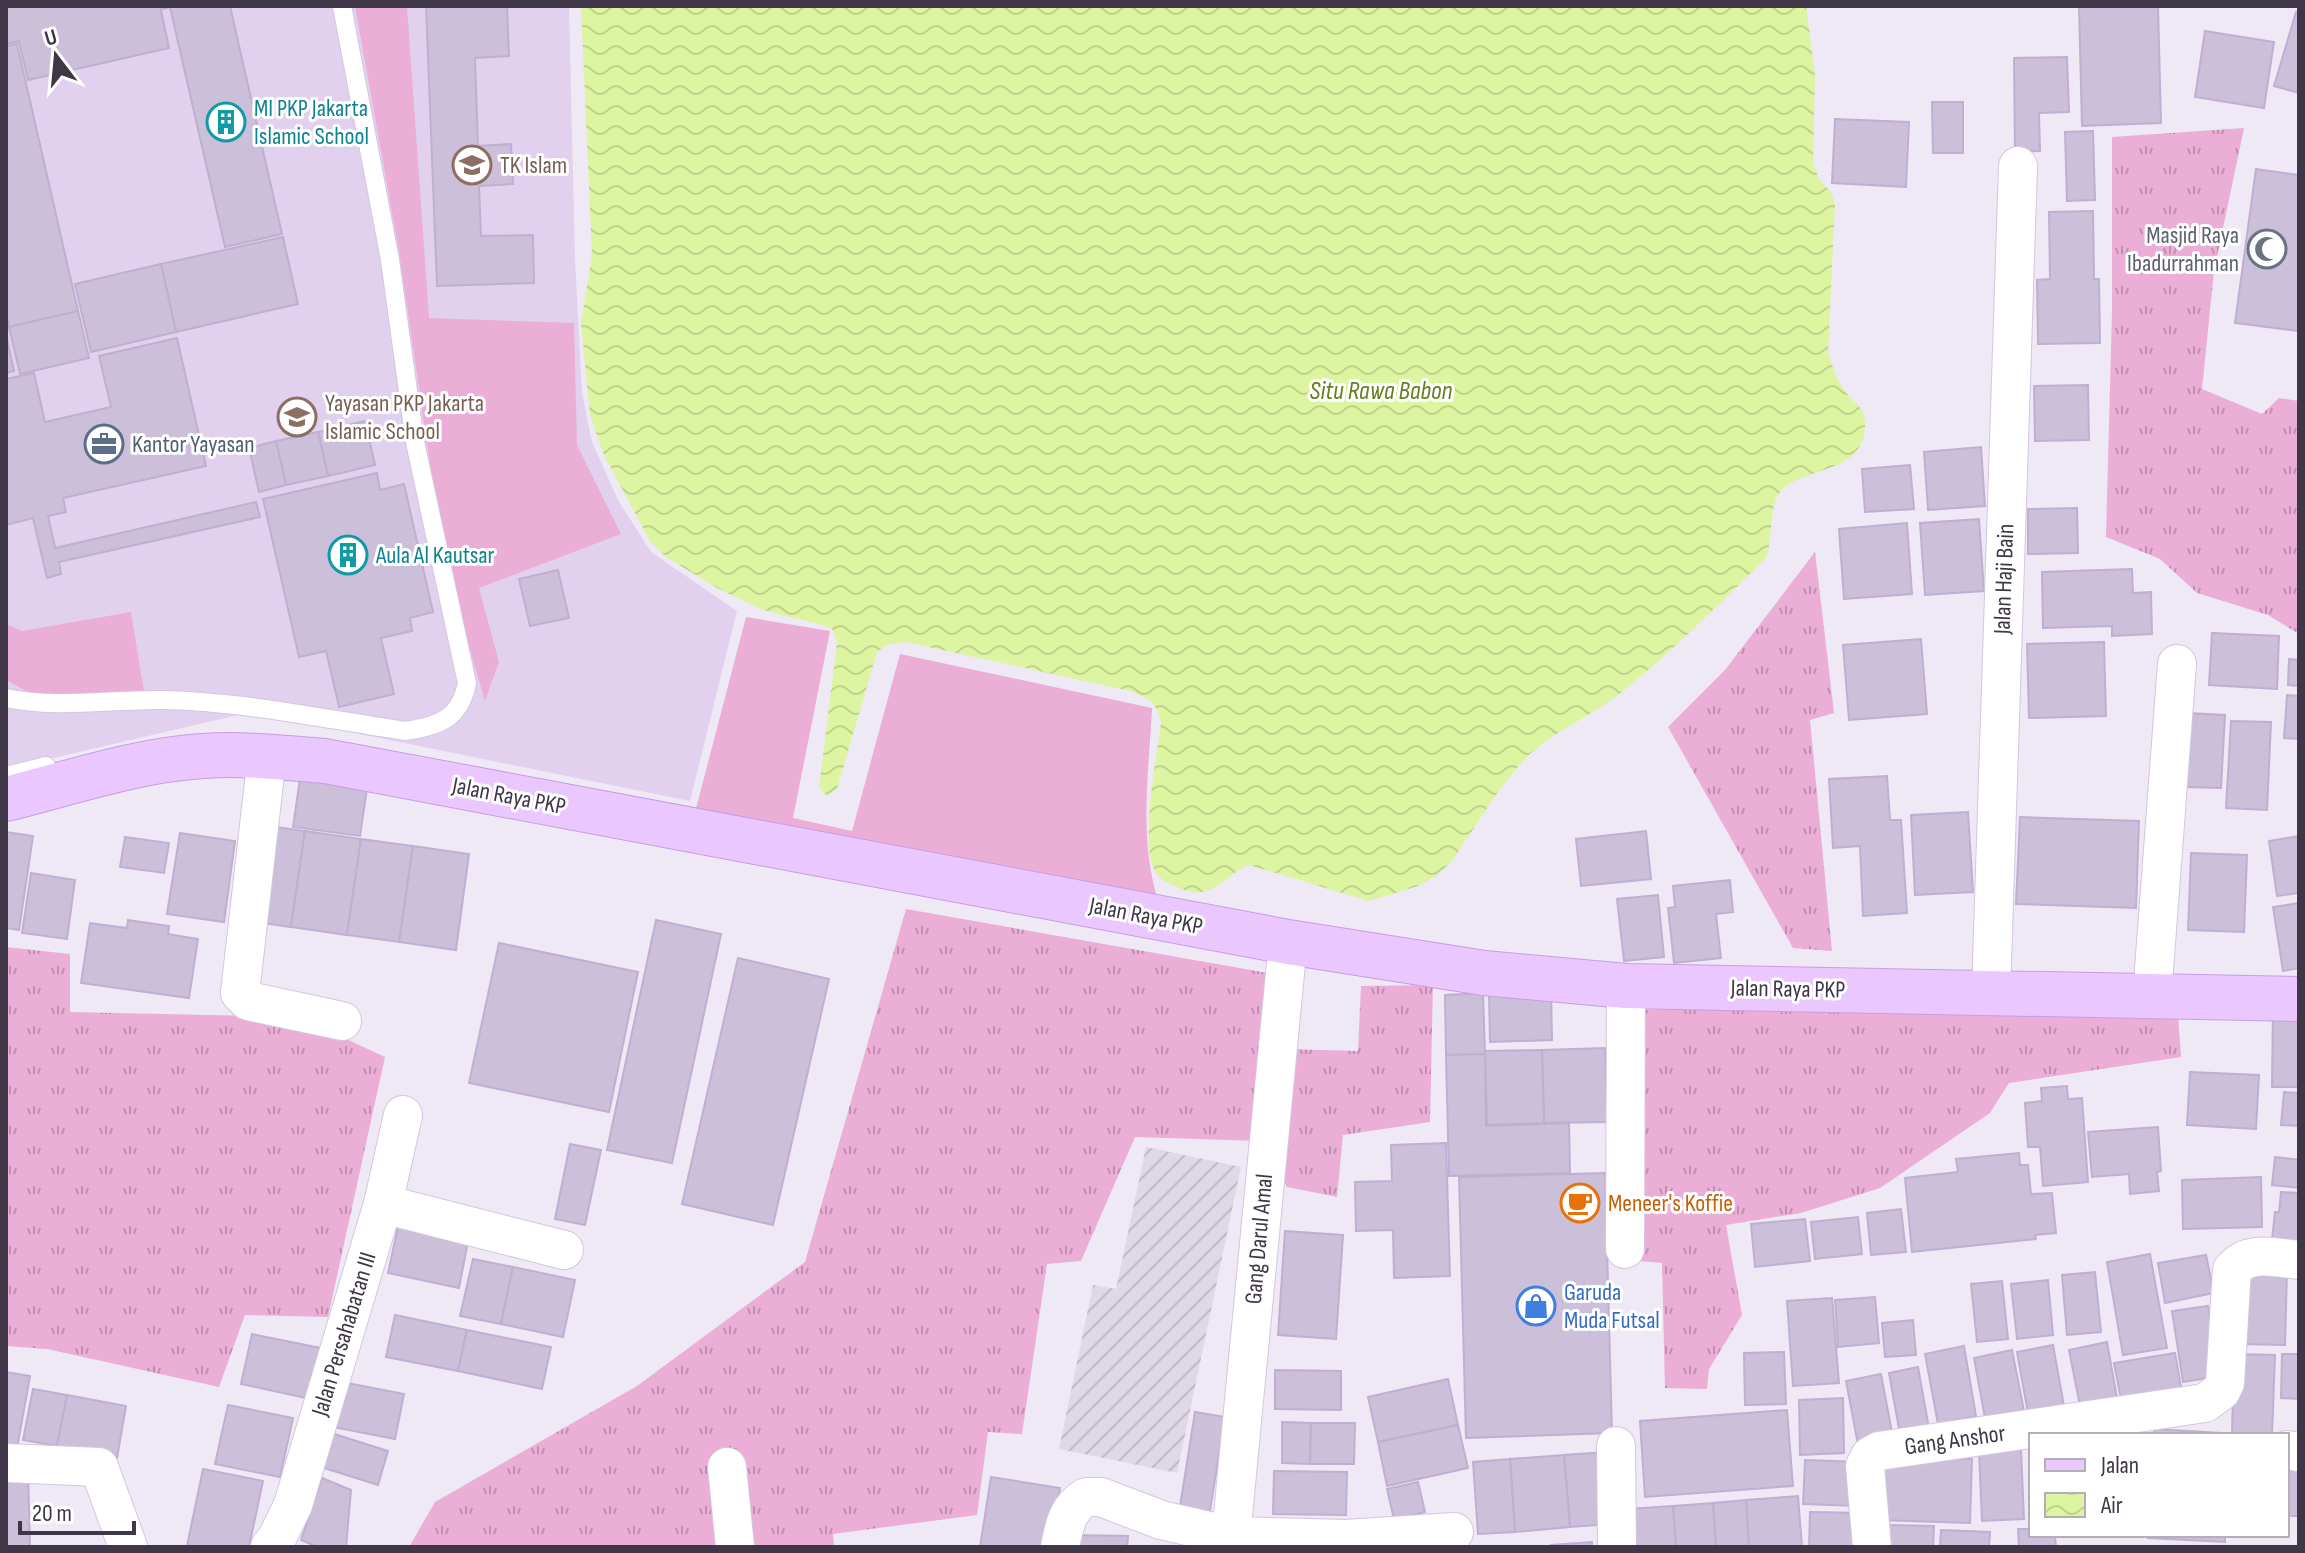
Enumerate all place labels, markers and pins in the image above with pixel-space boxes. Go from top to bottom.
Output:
place label: MI PKP Jakarta Islamic School [254,94,369,151]
building icon: MI PKP Jakarta Islamic School [205,101,247,143]
school or university icon: TK Islam [451,144,493,186]
place label: TK Islam [500,151,567,180]
place label: Masjid Raya Ibadurrahman [2127,221,2239,278]
mosque icon: Masjid Raya Ibadurrahman [2246,228,2288,270]
place label: Yayasan PKP Jakarta Islamic School [325,389,484,446]
school or university icon: Yayasan PKP Jakarta Islamic School [276,396,318,438]
office icon: Kantor Yayasan [83,423,125,465]
place label: Kantor Yayasan [132,430,254,459]
building icon: Aula Al Kautsar [327,534,369,576]
place label: Aula Al Kautsar [375,541,495,570]
cafe icon: Meneer's Koffie [1559,1182,1601,1224]
place label: Meneer's Koffie [1608,1189,1733,1218]
place label: Garuda Muda Futsal [1564,1278,1660,1335]
shop icon: Garuda Muda Futsal [1515,1285,1557,1327]

